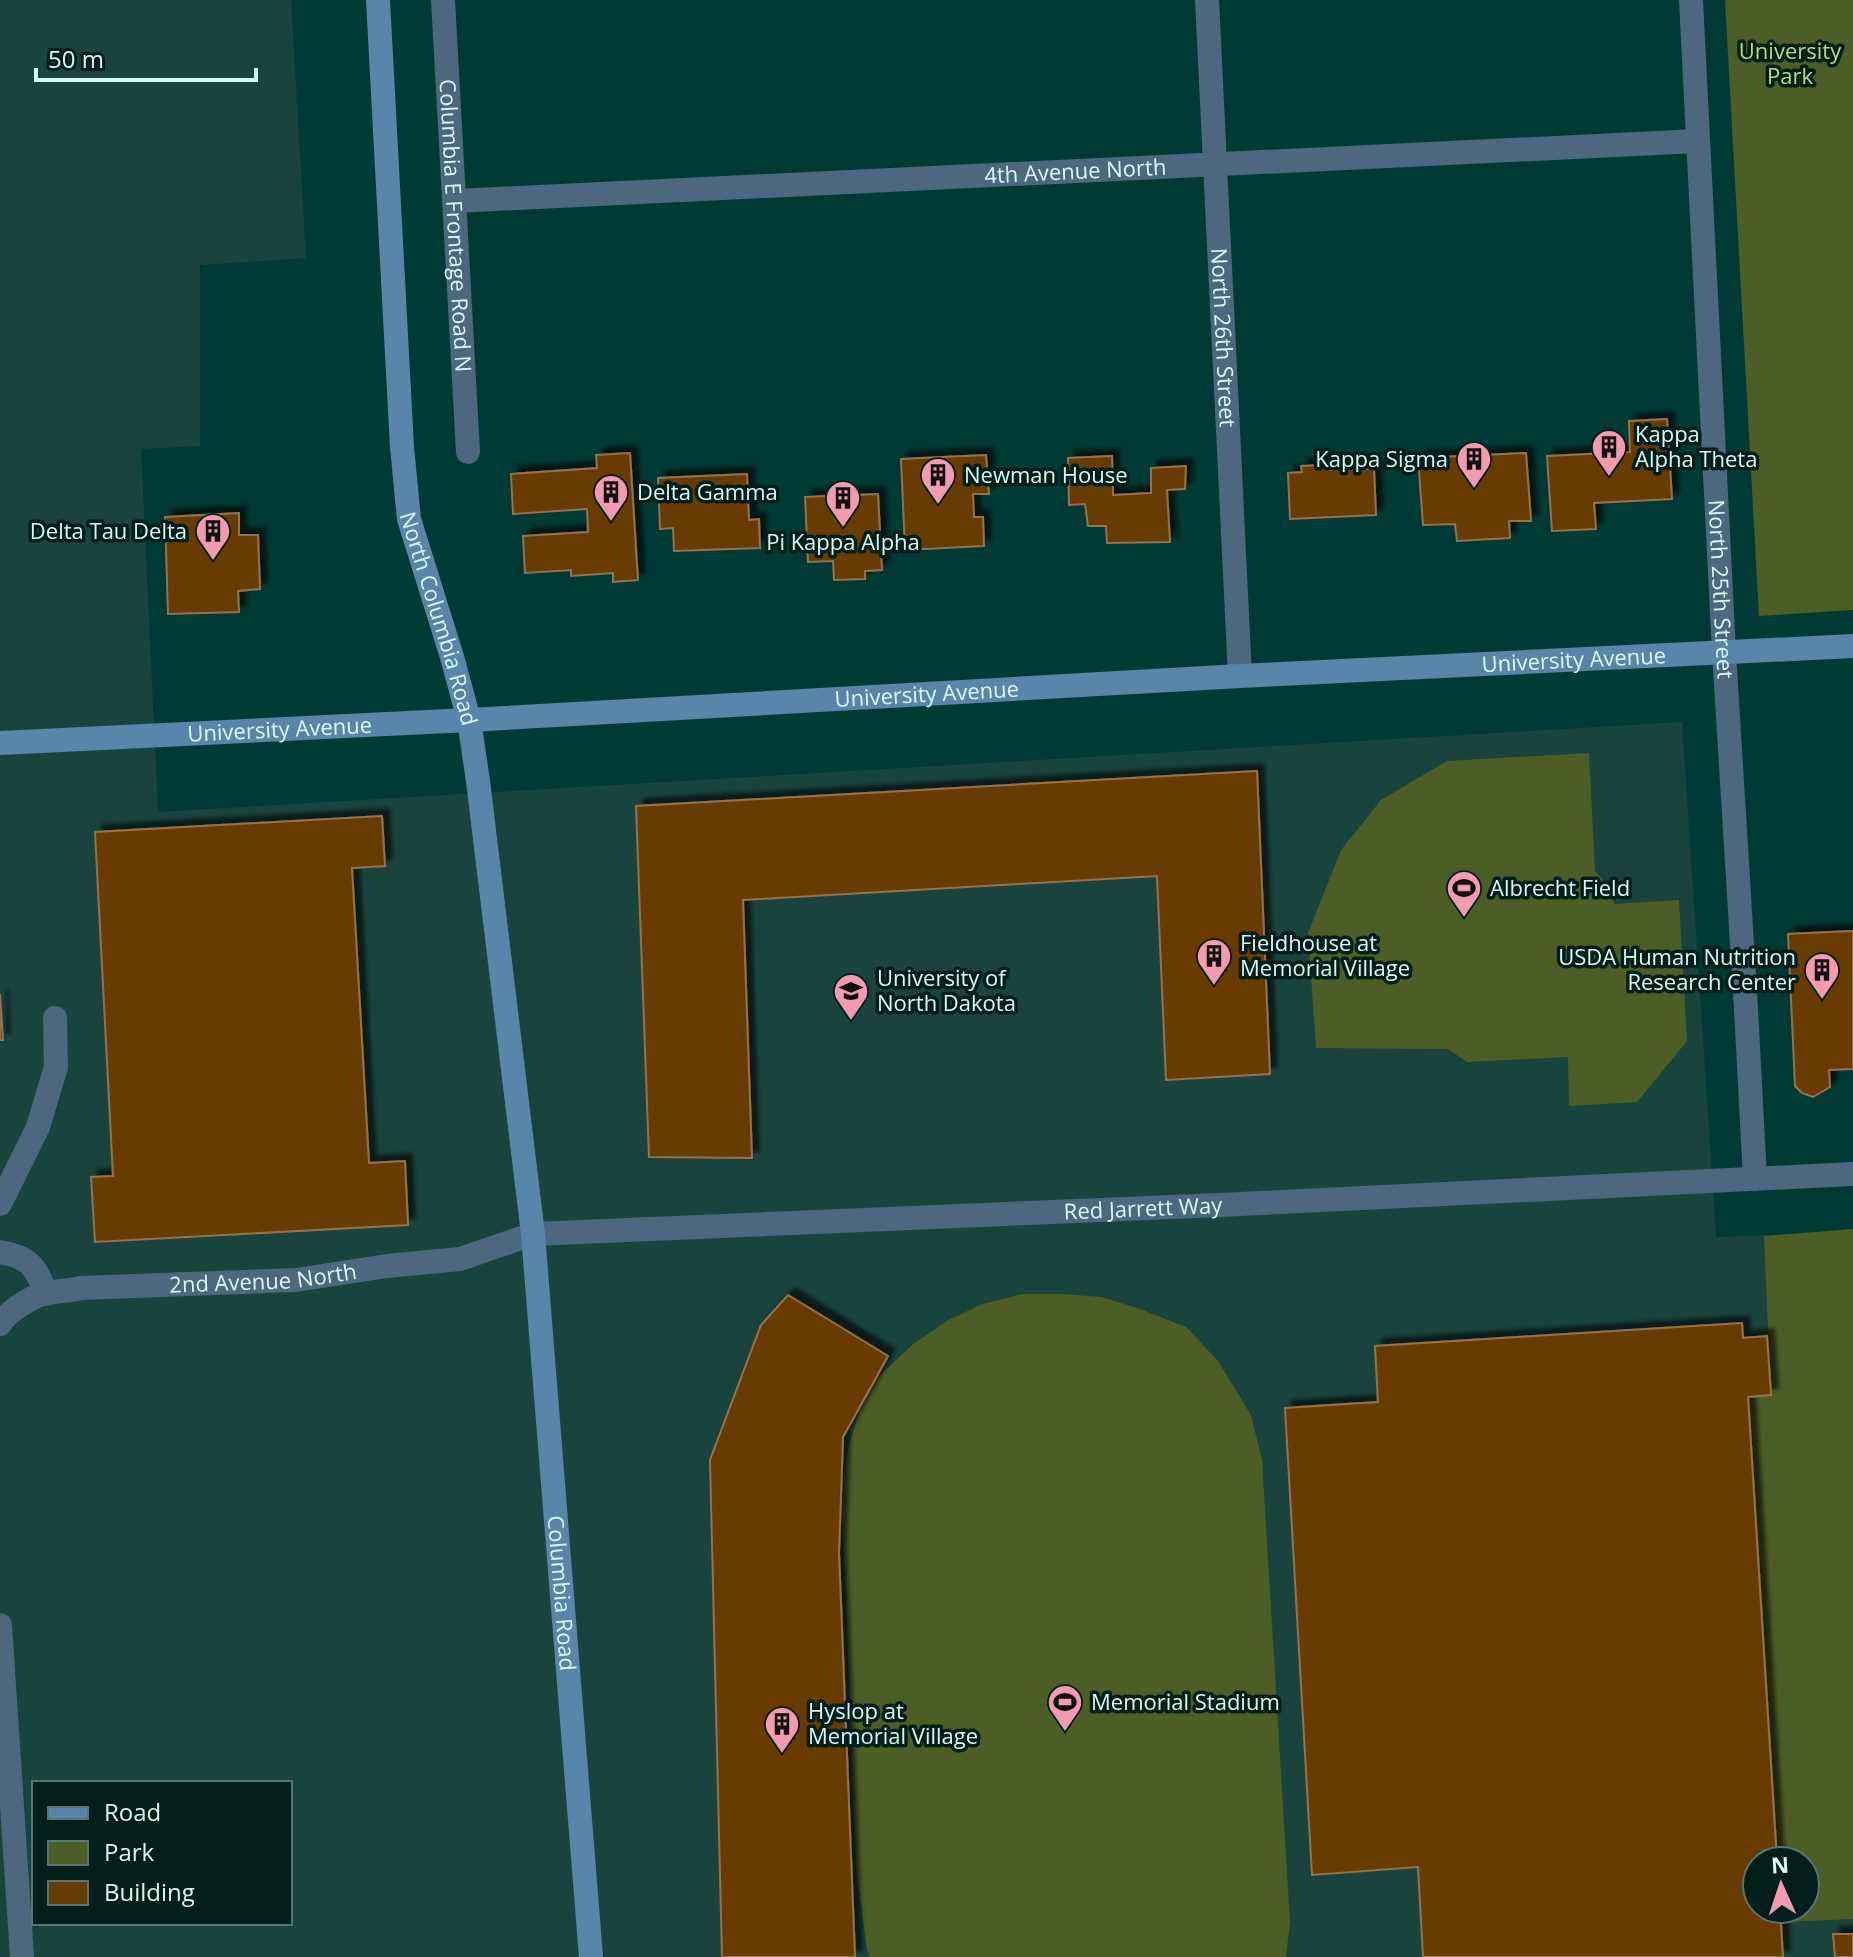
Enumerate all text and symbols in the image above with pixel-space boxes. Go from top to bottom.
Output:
scale bar [36,32,256,82]
park label: University Park [1739,35,1842,90]
text: 50 m [48,42,104,75]
street label: Columbia E Frontage Road N [433,78,480,373]
street label: 4th Avenue North [984,151,1167,189]
street label: North 26th Street [1205,247,1244,428]
place label: Kappa Alpha Theta [1635,418,1757,473]
building icon: Kappa Alpha Theta [1590,428,1628,478]
building icon: Kappa Sigma [1455,440,1493,490]
place label: Kappa Sigma [1315,443,1448,473]
building icon: Newman House [919,456,957,506]
place label: Newman House [964,459,1128,489]
building icon: Delta Gamma [592,473,630,523]
place label: Delta Gamma [637,476,778,506]
building icon: Pi Kappa Alpha [824,479,862,529]
street label: North 25th Street [1702,499,1742,680]
street label: North Columbia Road [394,508,486,729]
building icon: Delta Tau Delta [194,512,232,562]
place label: Delta Tau Delta [30,515,187,545]
place label: Pi Kappa Alpha [766,526,920,556]
street label: University Avenue [1481,639,1667,678]
street label: University Avenue [834,673,1020,713]
street label: University Avenue [187,709,373,748]
sports icon: Albrecht Field [1445,869,1483,919]
place label: Albrecht Field [1490,872,1630,902]
place label: Fieldhouse at Memorial Village [1240,927,1410,982]
building icon: Fieldhouse at Memorial Village [1195,937,1233,987]
place label: USDA Human Nutrition Research Center [1558,941,1796,996]
building icon: USDA Human Nutrition Research Center [1803,951,1841,1001]
place label: University of North Dakota [877,962,1016,1017]
school or university icon: University of North Dakota [832,972,870,1022]
street label: Red Jarrett Way [1063,1189,1224,1226]
street label: 2nd Avenue North [169,1255,358,1299]
street label: Columbia Road [542,1514,584,1672]
sports icon: Memorial Stadium [1046,1683,1084,1733]
place label: Memorial Stadium [1091,1686,1280,1716]
place label: Hyslop at Memorial Village [808,1695,978,1750]
building icon: Hyslop at Memorial Village [763,1705,801,1755]
legend [32,1781,292,1925]
text: Road [104,1795,161,1828]
text: Park [104,1835,155,1868]
north arrow [1741,1845,1821,1925]
text: N [1770,1849,1790,1879]
text: Building [104,1875,195,1908]

